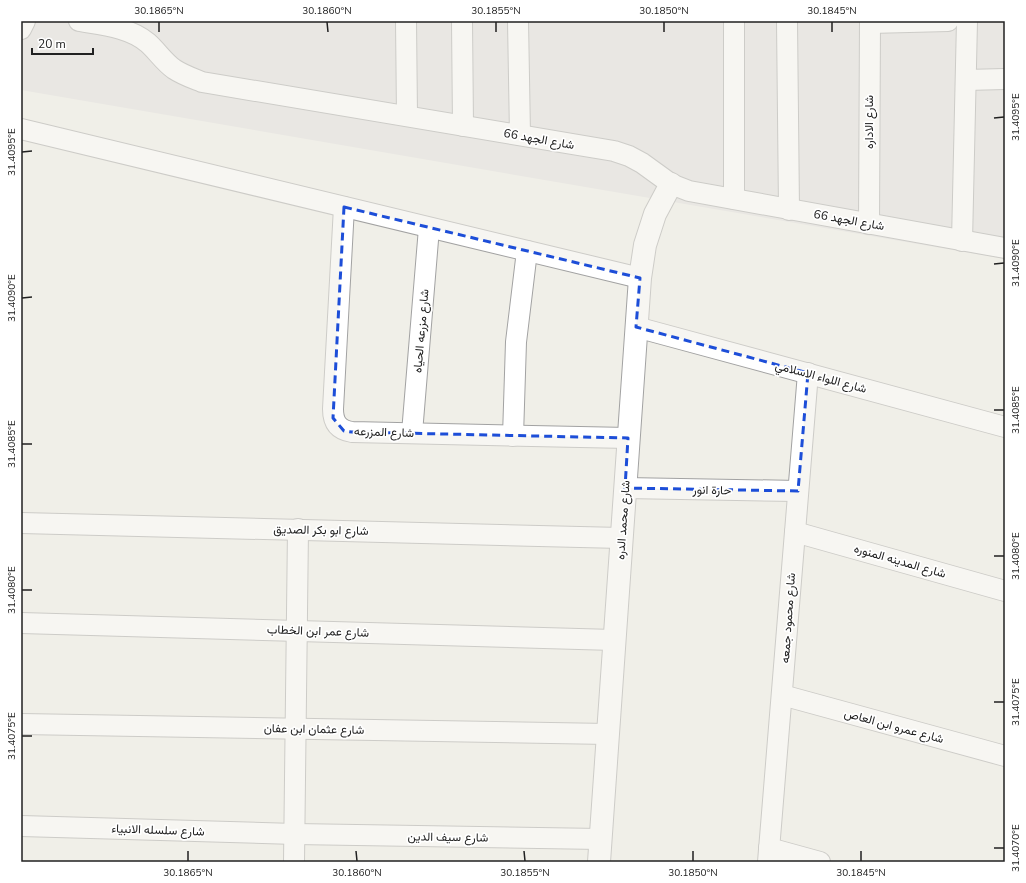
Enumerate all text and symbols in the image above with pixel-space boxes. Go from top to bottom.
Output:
text: 30.1865°N [134,4,184,18]
text: 30.1860°N [302,4,352,18]
text: 30.1855°N [471,4,521,18]
text: 30.1850°N [639,4,689,18]
text: 30.1845°N [807,4,857,18]
scale bar [32,30,93,56]
text: 20 m [38,36,66,52]
text: 31.4095°E [1009,93,1023,141]
street label: شارع الاداره [861,95,878,149]
street label: شارع الجهد 66 [502,125,576,154]
text: 31.4095°E [5,128,19,176]
street label: شارع الجهد 66 [812,206,886,235]
text: 31.4090°E [1009,239,1023,287]
text: 31.4090°E [5,274,19,322]
street label: شارع مزرعه الحياه [409,288,434,374]
street label: شارع اللواء الاسلامي [773,357,868,399]
text: 31.4085°E [1009,386,1023,434]
text: 31.4085°E [5,420,19,468]
street label: شارع المزرعه [353,423,414,442]
street label: شارع محمد الدره [612,480,635,560]
street label: حارة انور [692,482,731,498]
street label: شارع ابو بكر الصديق [273,521,369,540]
text: 31.4080°E [1009,532,1023,580]
street label: شارع المدينه المنوره [852,540,948,583]
text: 31.4080°E [5,566,19,614]
street label: شارع محمود جمعه [777,572,800,664]
street label: شارع عمر ابن الخطاب [267,621,369,642]
text: 31.4075°E [1009,678,1023,726]
street label: شارع عمرو ابن العاص [842,705,946,748]
text: 31.4075°E [5,712,19,760]
street label: شارع عثمان ابن عفان [264,720,364,739]
street label: شارع سلسله الانبياء [111,820,205,841]
text: 31.4070°E [1009,824,1023,872]
street label: شارع سيف الدين [407,828,488,847]
text: 30.1865°N [163,866,213,880]
text: 30.1860°N [332,866,382,880]
text: 30.1855°N [500,866,550,880]
text: 30.1850°N [668,866,718,880]
text: 30.1845°N [836,866,886,880]

